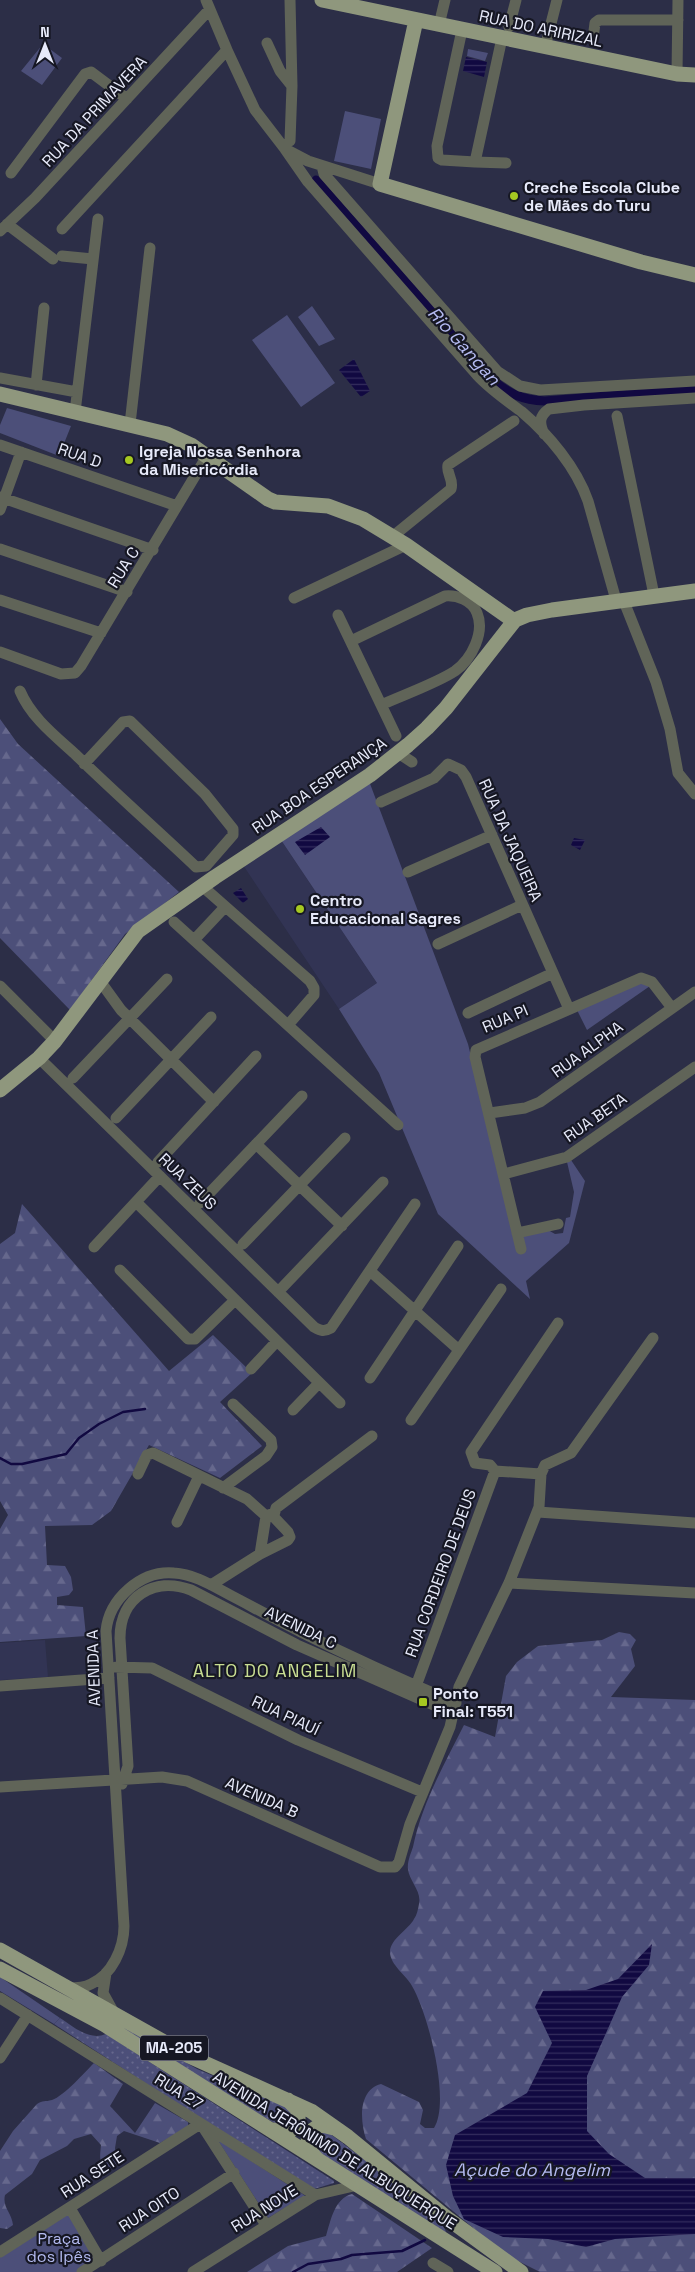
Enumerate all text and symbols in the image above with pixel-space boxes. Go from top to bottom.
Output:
street label: RUA DO ARIRIZAL [477,5,605,52]
north arrow [20,20,70,70]
text: N [40,23,50,41]
street label: RUA DA PRIMAVERA [37,51,151,171]
place label: Creche Escola Clube de Mães do Turu [524,177,680,216]
marker: Creche Escola Clube de Mães do Turu [508,190,520,202]
water label: Rio Gangan [423,302,506,390]
street label: RUA D [55,438,105,473]
place label: Igreja Nossa Senhora da Misericórdia [139,441,301,480]
marker: Igreja Nossa Senhora da Misericórdia [123,454,135,466]
street label: RUA C [103,543,144,592]
street label: RUA BOA ESPERANÇA [248,733,391,838]
street label: RUA DA JAQUEIRA [474,775,547,905]
place label: Centro Educacional Sagres [310,890,461,929]
marker: Centro Educacional Sagres [294,903,306,915]
street label: RUA PI [479,999,531,1038]
street label: RUA ALPHA [547,1016,627,1082]
street label: RUA BETA [560,1088,631,1147]
street label: RUA ZEUS [154,1148,221,1214]
street label: RUA CORDEIRO DE DEUS [400,1486,481,1660]
street label: AVENIDA C [261,1601,340,1654]
street label: AVENIDA A [82,1629,105,1707]
district label: ALTO DO ANGELIM [193,1659,357,1682]
place label: Ponto Final: T551 [433,1683,513,1722]
street label: RUA PIAUÍ [249,1691,323,1740]
marker: Ponto Final: T551 [417,1696,429,1708]
street label: AVENIDA B [222,1772,302,1823]
road number: MA-205 [140,2036,208,2060]
street label: AVENIDA JERÔNIMO DE ALBUQUERQUE [209,2066,461,2235]
street label: RUA 27 [151,2068,207,2114]
street label: RUA SETE [56,2146,128,2203]
water label: Açude do Angelim [454,2158,611,2181]
street label: RUA NOVE [227,2180,301,2237]
street label: RUA OITO [115,2182,184,2237]
park label: Praça dos Ipês [27,2228,91,2267]

